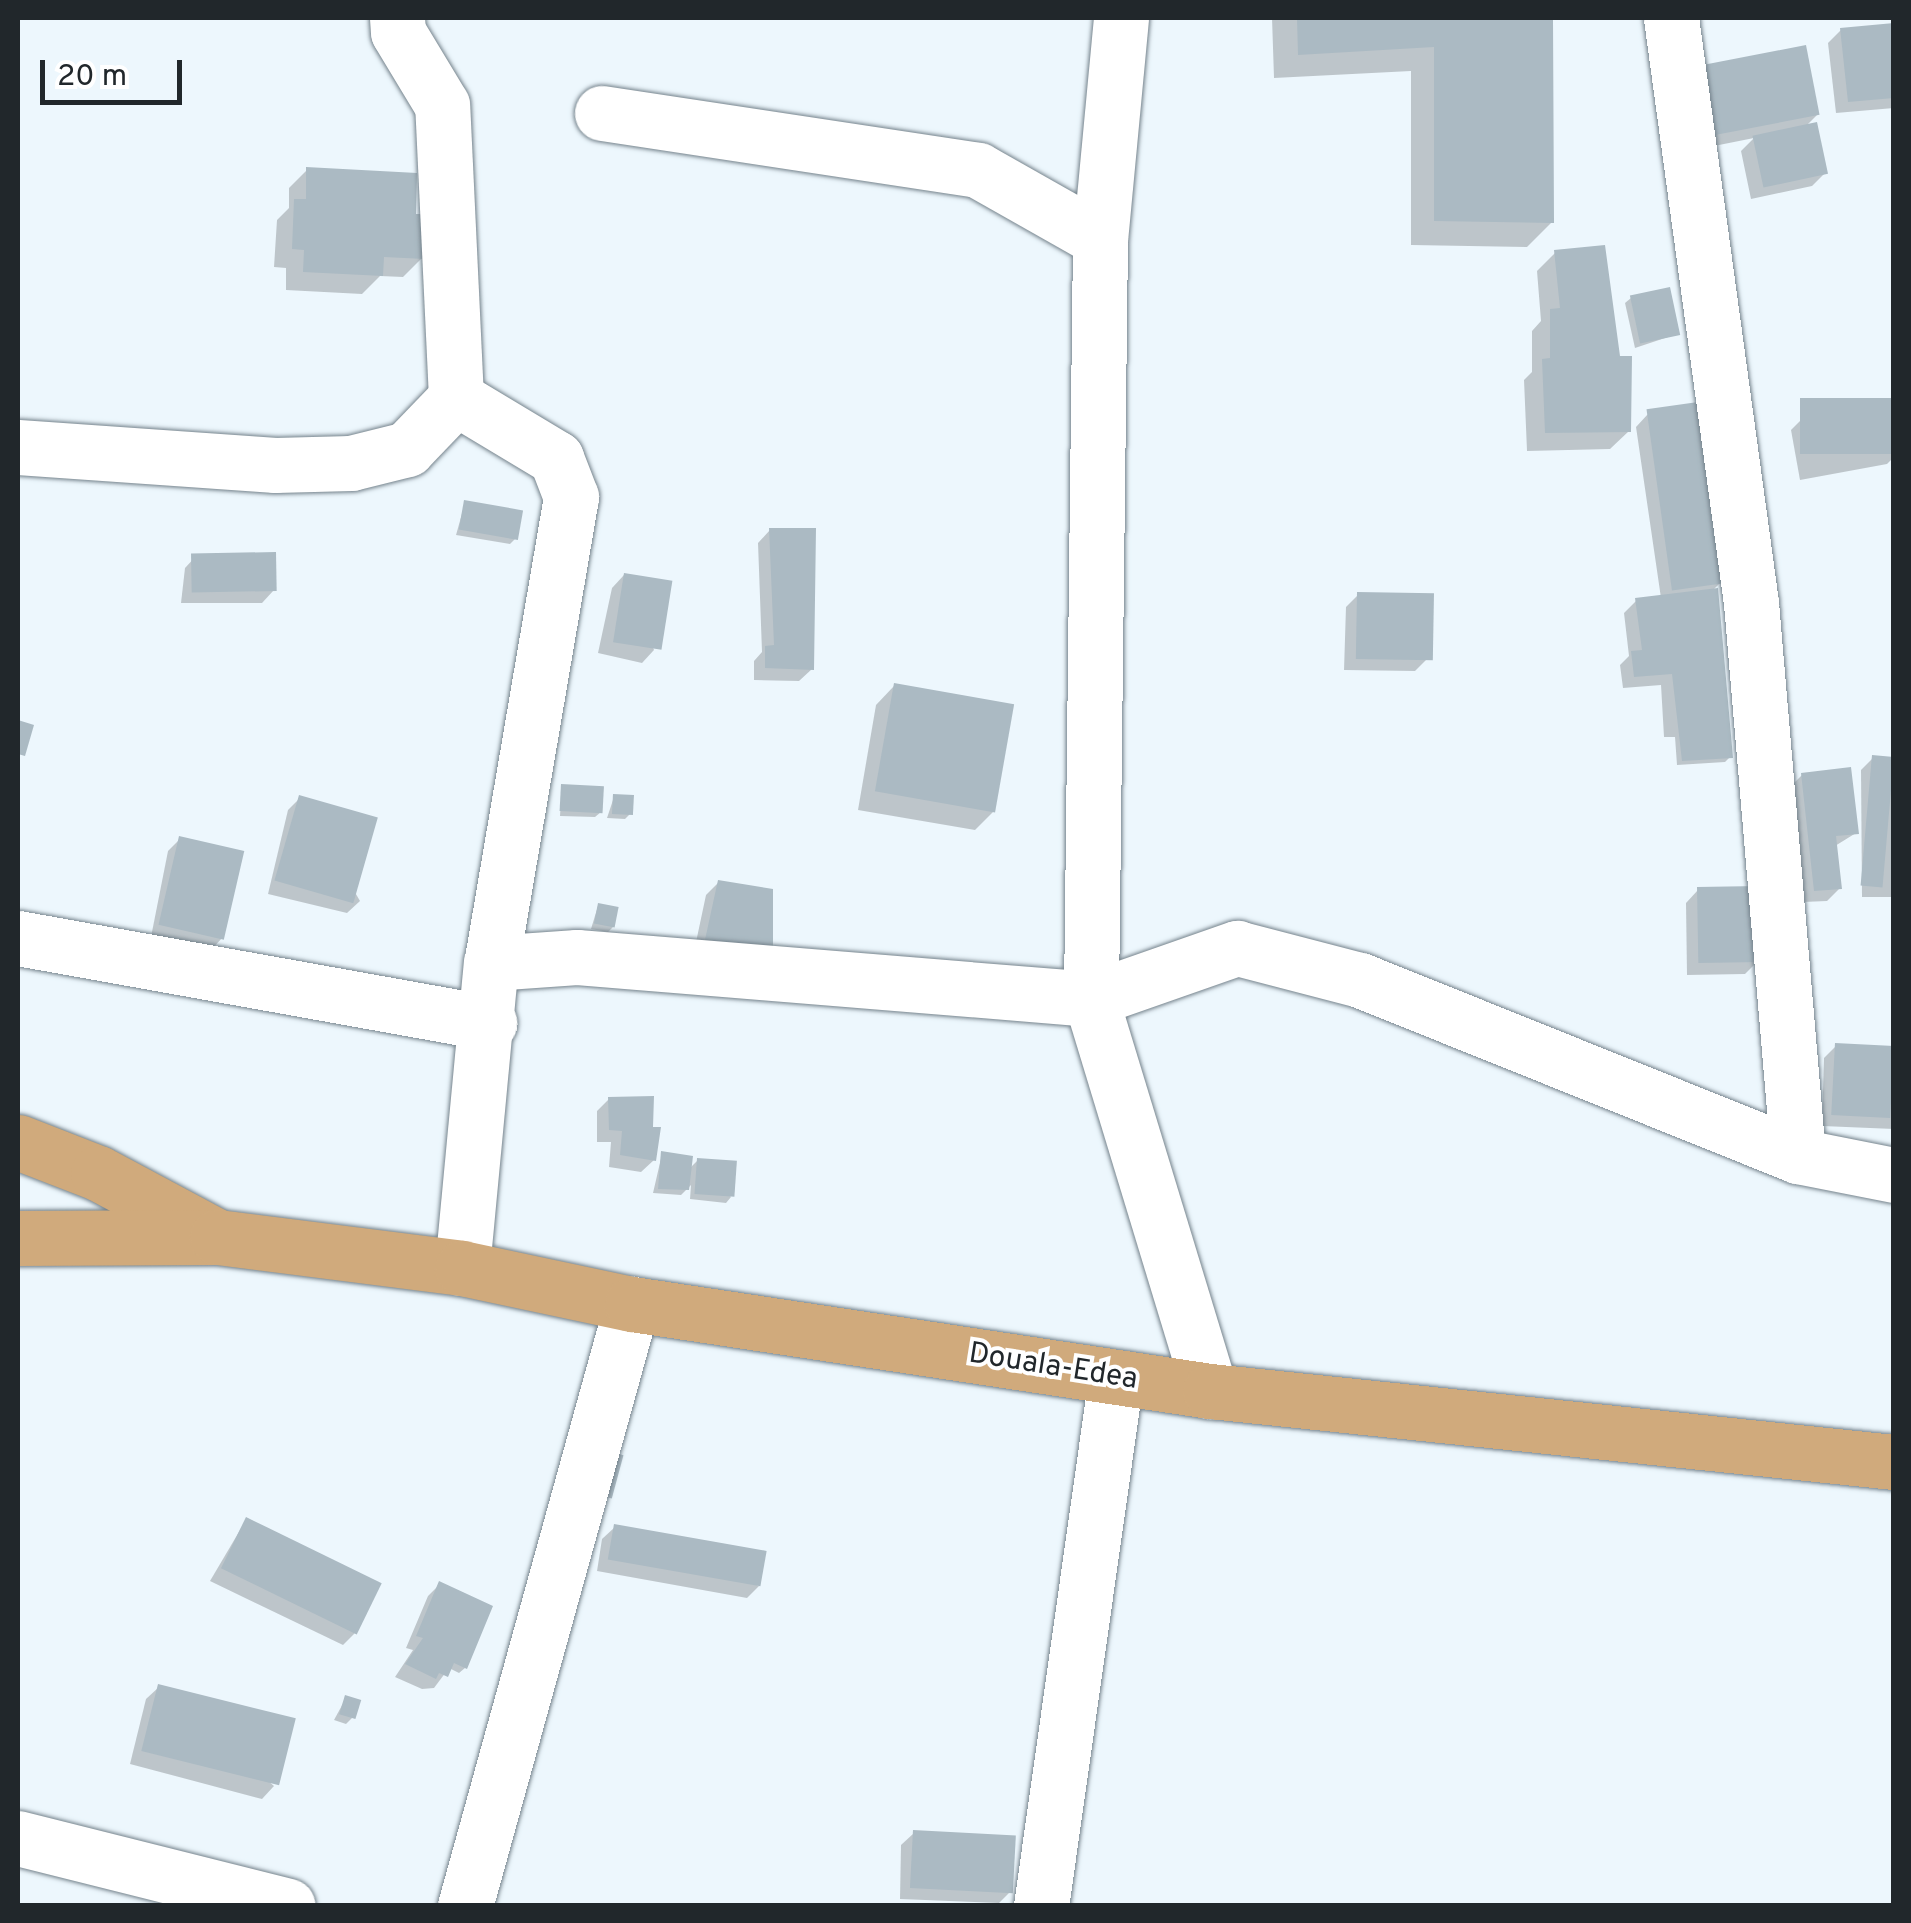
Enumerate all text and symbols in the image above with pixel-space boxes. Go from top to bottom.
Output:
scale bar [45,40,188,102]
text: 20 m [57,59,127,96]
street label: Douala-Edea [966,1337,1140,1399]

